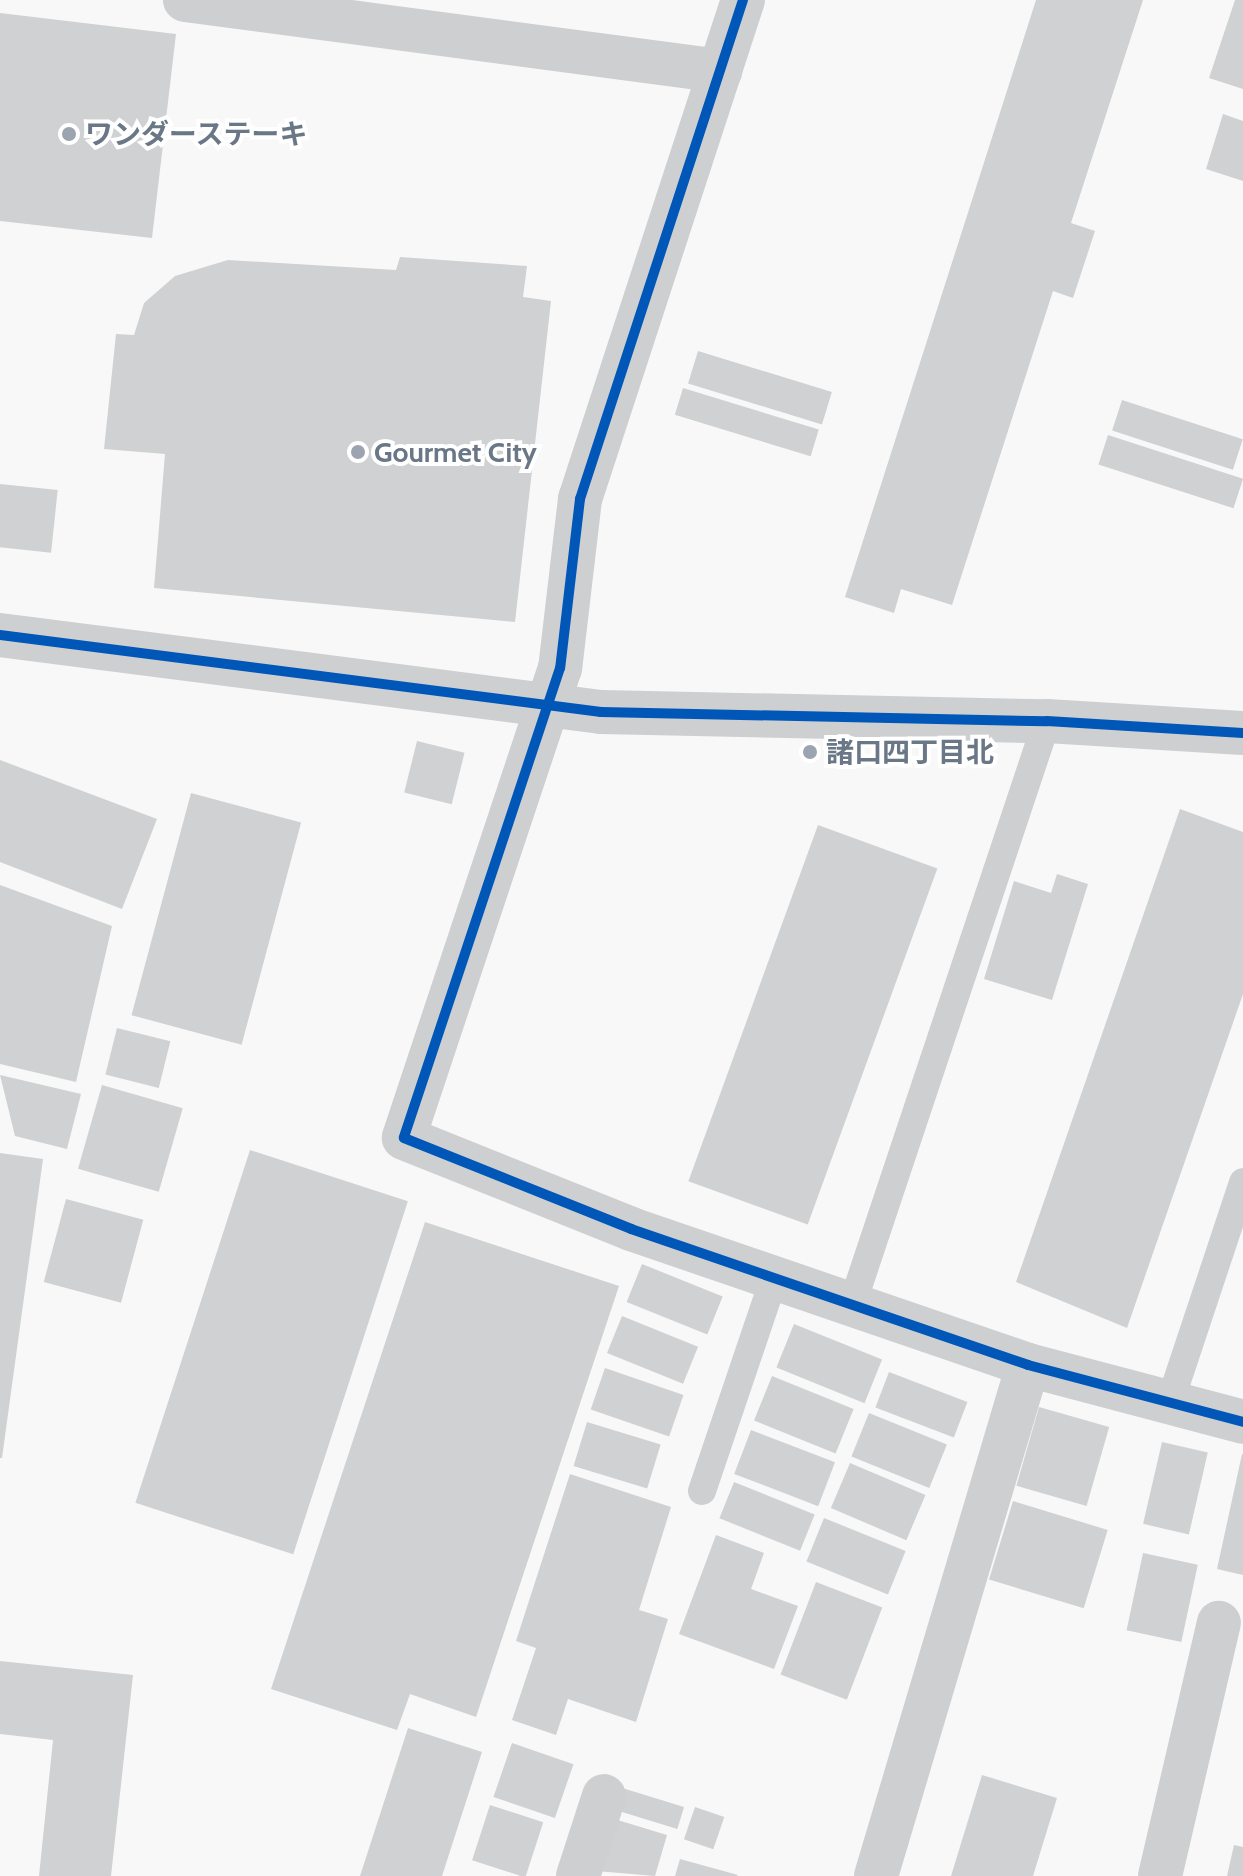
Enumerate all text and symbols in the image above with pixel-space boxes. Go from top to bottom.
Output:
place label: ワンダーステーキ [85,117,309,151]
marker: ワンダーステーキ [60,125,78,143]
place label: Gourmet City [374,435,537,469]
marker: Gourmet City [349,443,367,461]
place label: 諸口四丁目北 [826,735,994,769]
marker: 諸口四丁目北 [801,743,819,761]

